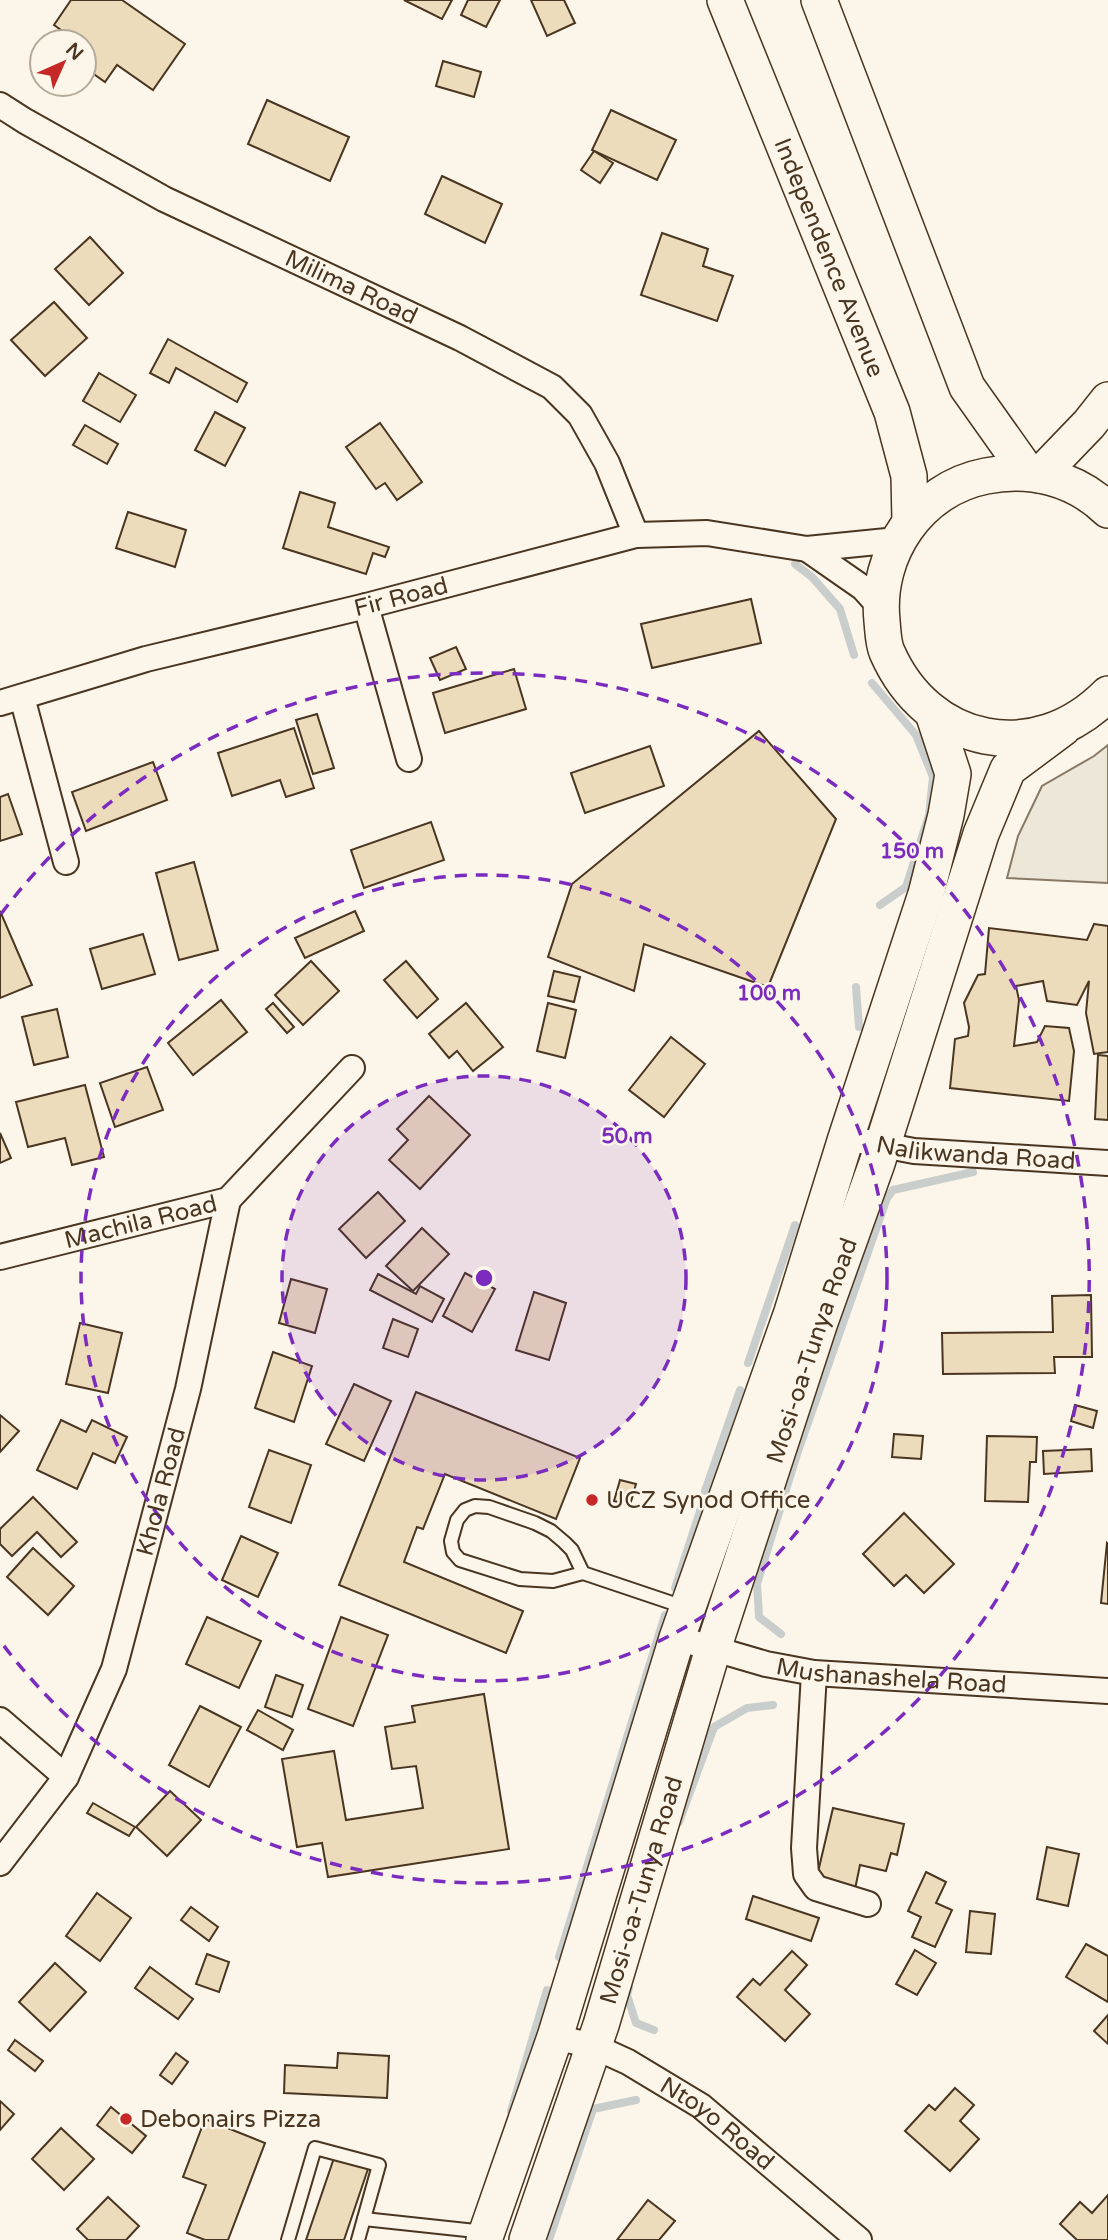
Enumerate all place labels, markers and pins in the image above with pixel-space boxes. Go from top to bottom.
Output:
centre of rings [472,1266,496,1290]
place label: UCZ Synod Office [606,1486,810,1515]
marker: UCZ Synod Office [584,1492,600,1508]
place label: Debonairs Pizza [140,2105,321,2134]
marker: Debonairs Pizza [118,2111,134,2127]

